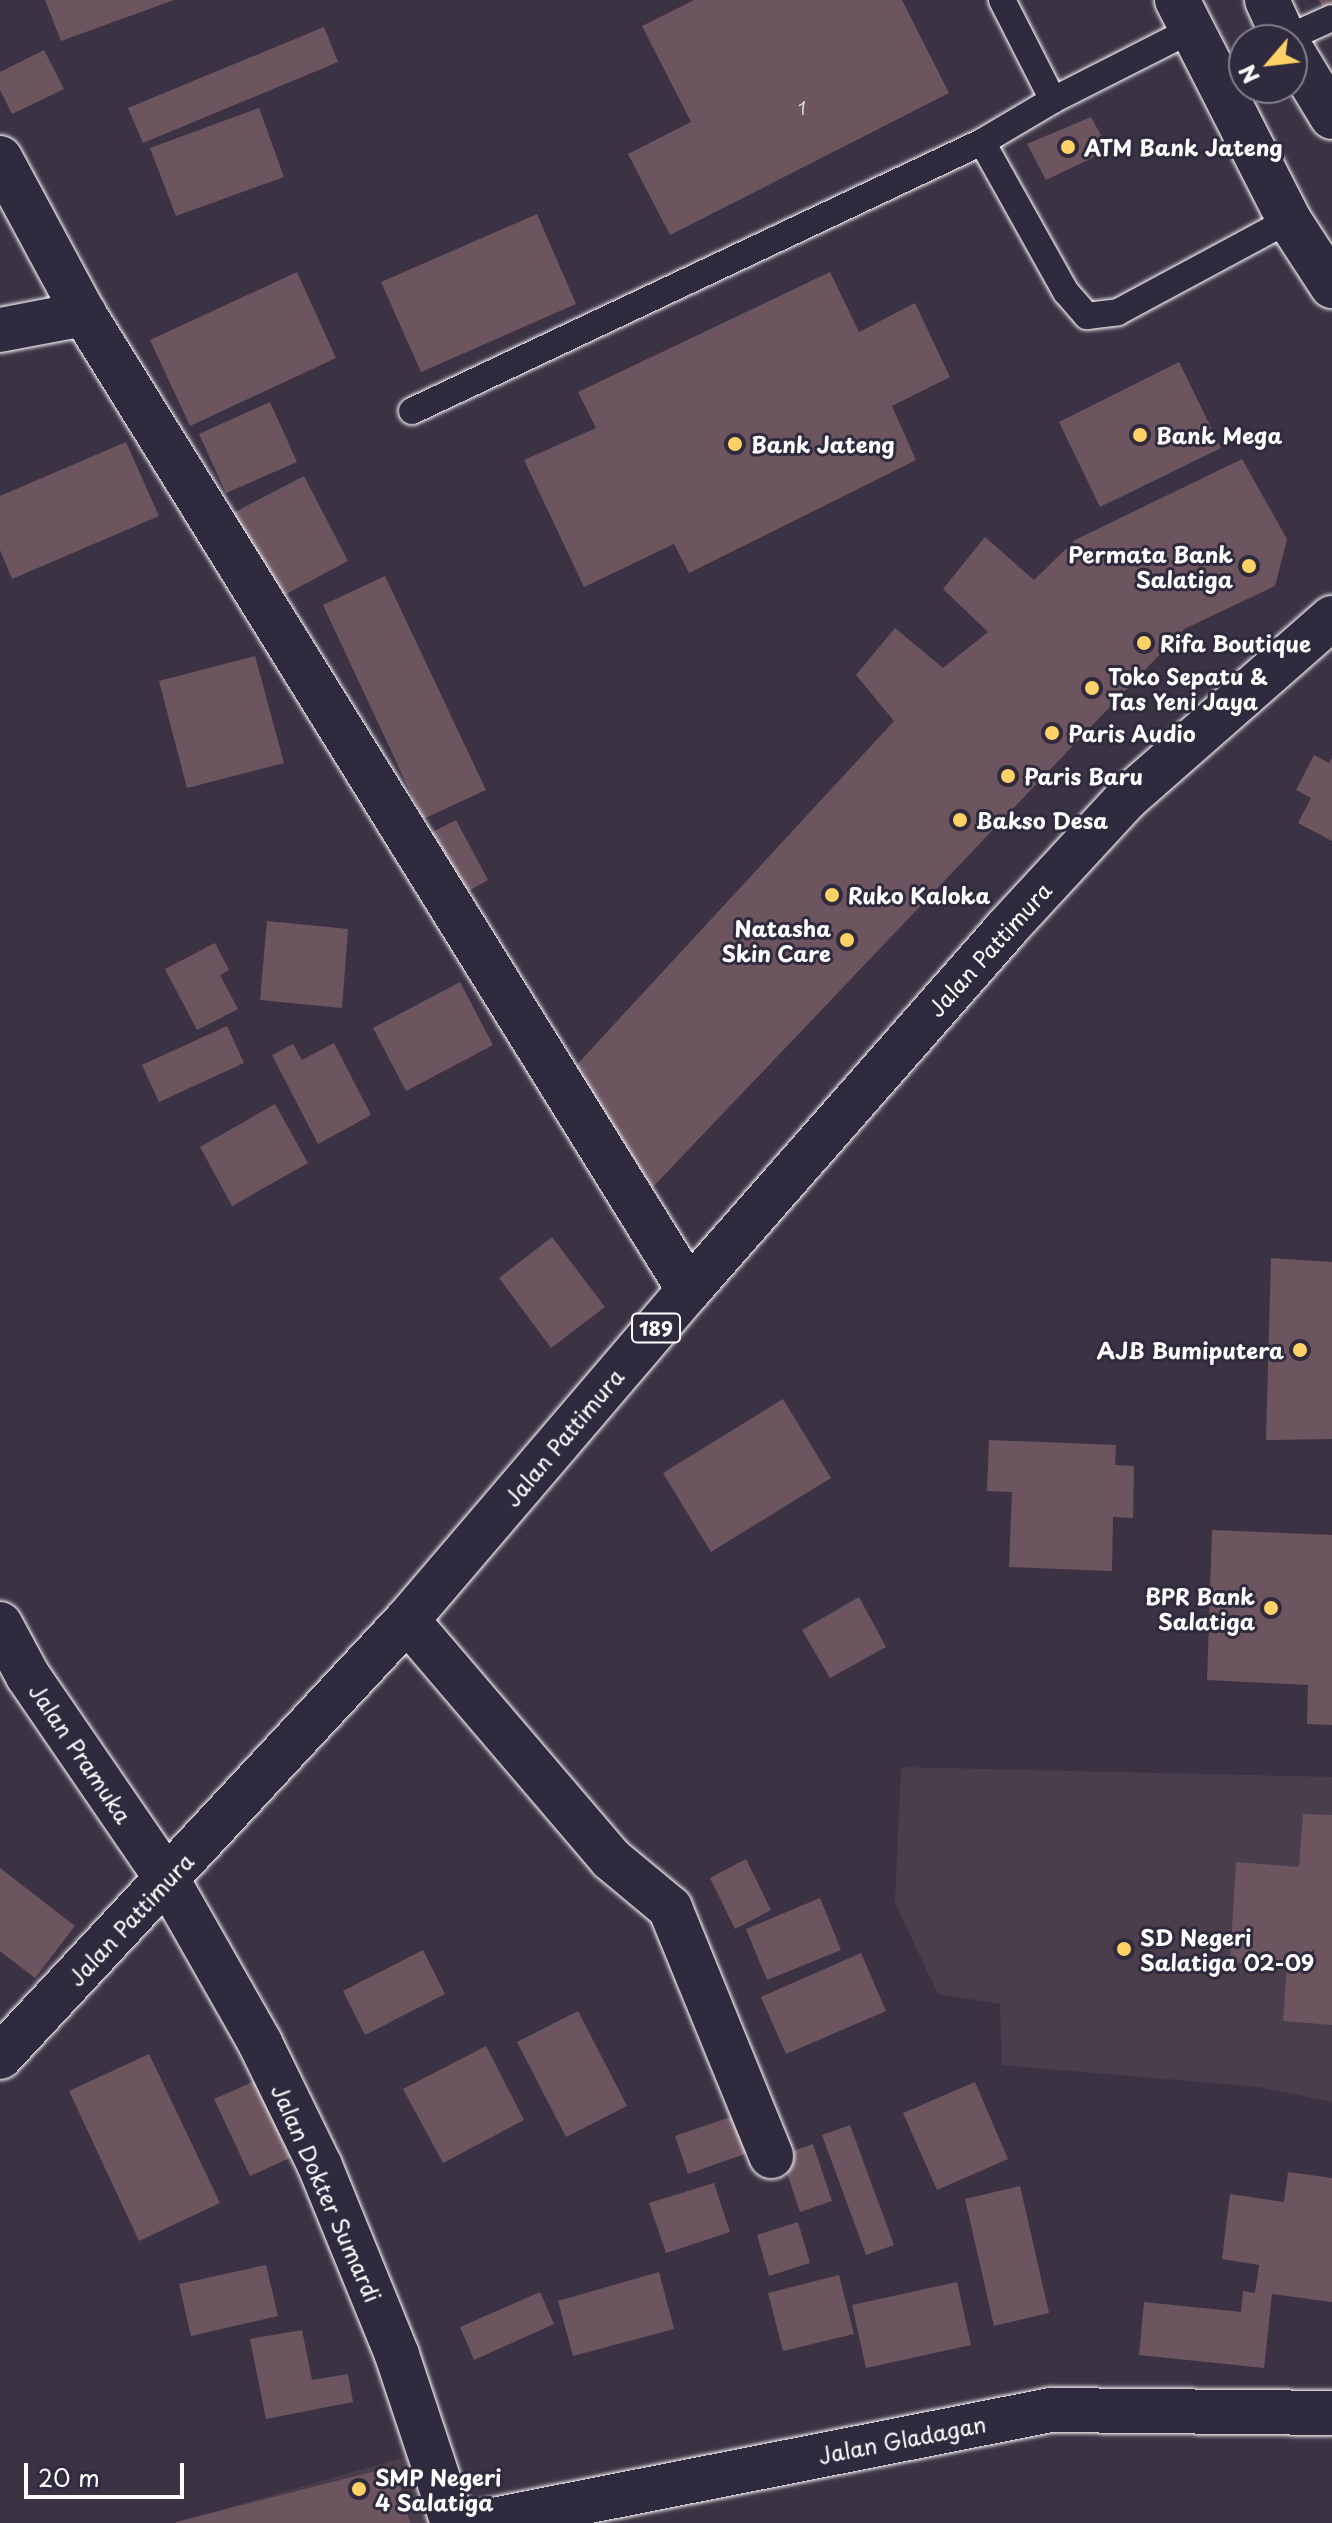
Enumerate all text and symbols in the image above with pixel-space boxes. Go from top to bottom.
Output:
north arrow [1228,24,1308,104]
text: N [1229,59,1267,90]
house number: 1 [798,97,806,119]
place label: ATM Bank Jateng [1084,134,1285,160]
marker: ATM Bank Jateng [1059,138,1077,156]
place label: Bank Mega [1156,422,1282,448]
marker: Bank Mega [1131,426,1149,444]
place label: Bank Jateng [751,431,895,457]
marker: Bank Jateng [726,435,744,453]
place label: Permata Bank Salatiga [1069,540,1233,592]
marker: Permata Bank Salatiga [1240,557,1258,575]
place label: Rifa Boutique [1160,630,1313,656]
marker: Rifa Boutique [1135,634,1153,652]
place label: Toko Sepatu & Tas Yeni Jaya [1108,662,1270,714]
marker: Toko Sepatu & Tas Yeni Jaya [1083,679,1101,697]
place label: Paris Audio [1068,720,1197,746]
marker: Paris Audio [1043,724,1061,742]
place label: Paris Baru [1024,763,1143,789]
marker: Paris Baru [999,767,1017,785]
place label: Bakso Desa [976,807,1109,833]
marker: Bakso Desa [951,811,969,829]
street label: Jalan Pattimura [921,876,1057,1022]
place label: Ruko Kaloka [848,882,990,908]
marker: Ruko Kaloka [823,886,841,904]
place label: Natasha Skin Care [721,914,831,966]
marker: Natasha Skin Care [838,931,856,949]
road number: 189 [630,1312,682,1344]
place label: AJB Bumiputera [1099,1337,1284,1363]
marker: AJB Bumiputera [1291,1341,1309,1359]
street label: Jalan Pattimura [497,1362,629,1512]
place label: BPR Bank Salatiga [1144,1582,1255,1634]
marker: BPR Bank Salatiga [1262,1599,1280,1617]
street label: Jalan Pramuka [24,1678,138,1828]
street label: Jalan Pattimura [61,1847,199,1991]
place label: SD Negeri Salatiga 02-09 [1140,1923,1315,1974]
marker: SD Negeri Salatiga 02-09 [1115,1940,1133,1958]
street label: Jalan Dokter Sumardi [267,2079,387,2307]
street label: Jalan Gladagan [817,2410,987,2468]
scale bar [28,2447,188,2497]
text: 20 m [38,2459,100,2495]
place label: SMP Negeri 4 Salatiga [375,2463,502,2514]
marker: SMP Negeri 4 Salatiga [350,2480,368,2498]

